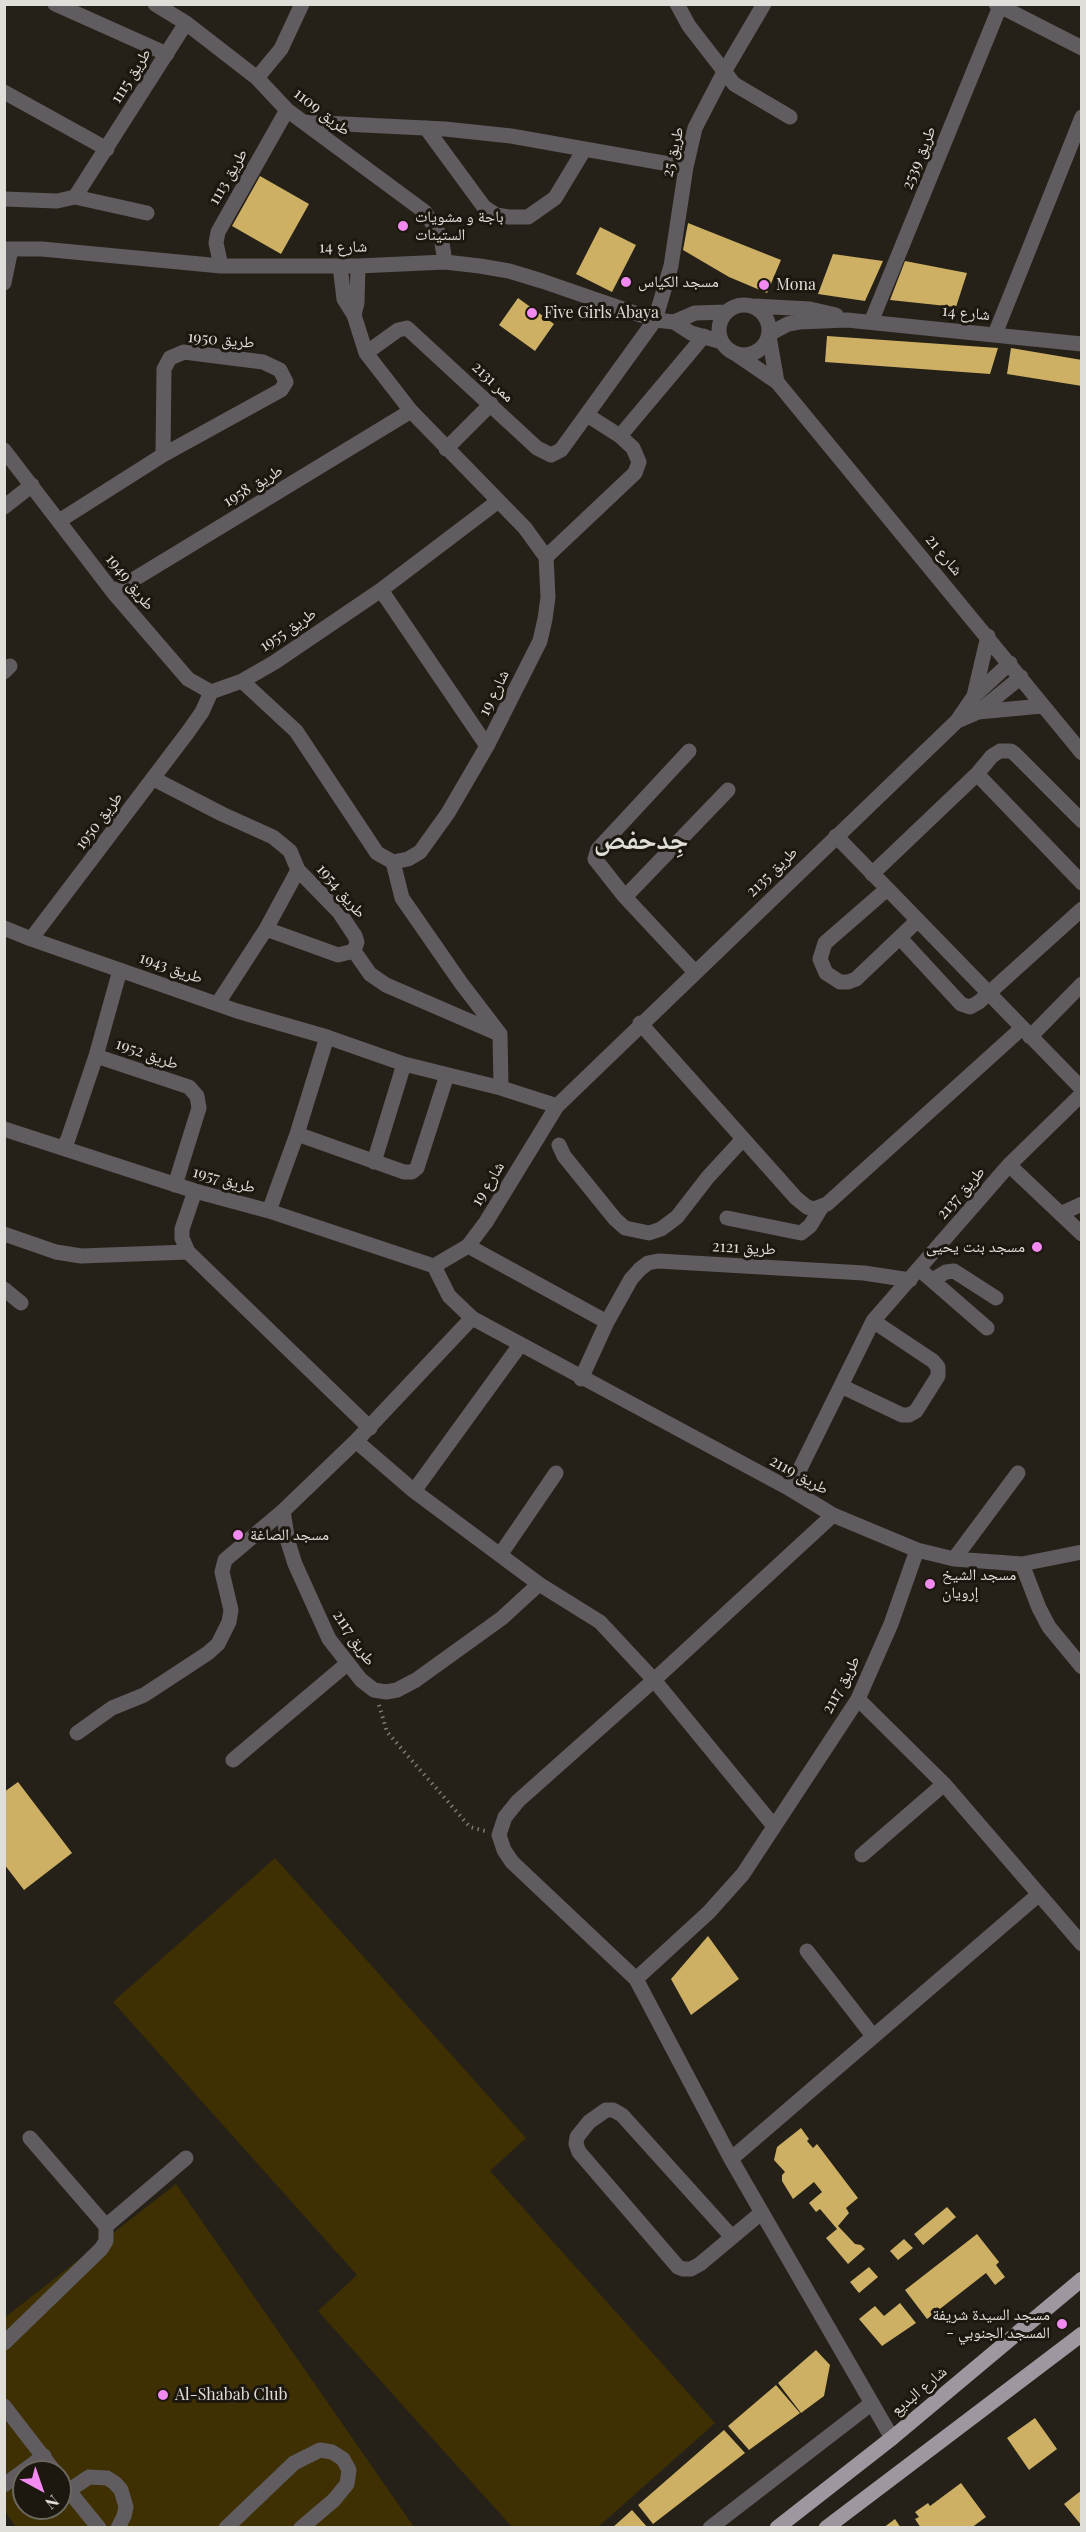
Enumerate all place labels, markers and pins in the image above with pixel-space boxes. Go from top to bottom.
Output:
place label: باجة و مشويات الستينات [415,207,504,245]
marker: باجة و مشويات الستينات [396,219,410,233]
place label: مسجد الكياس [638,272,719,292]
marker: مسجد الكياس [619,275,633,289]
place label: Mona [776,275,816,295]
marker: Mona [757,278,771,292]
place label: Five Girls Abaya [544,303,659,323]
marker: Five Girls Abaya [525,306,539,320]
place label: مسجد بنت يحيى [926,1237,1025,1257]
marker: مسجد بنت يحيى [1030,1240,1044,1254]
place label: مسجد الصاغة [250,1525,329,1545]
marker: مسجد الصاغة [231,1528,245,1542]
place label: مسجد الشيخ إرويان [942,1565,1016,1603]
marker: مسجد الشيخ إرويان [923,1577,937,1591]
place label: مسجد السيدة شريفة - المسجد الجنوبي [932,2305,1050,2343]
marker: مسجد السيدة شريفة - المسجد الجنوبي [1055,2317,1069,2331]
place label: Al-Shabab Club [175,2385,288,2405]
marker: Al-Shabab Club [156,2388,170,2402]

